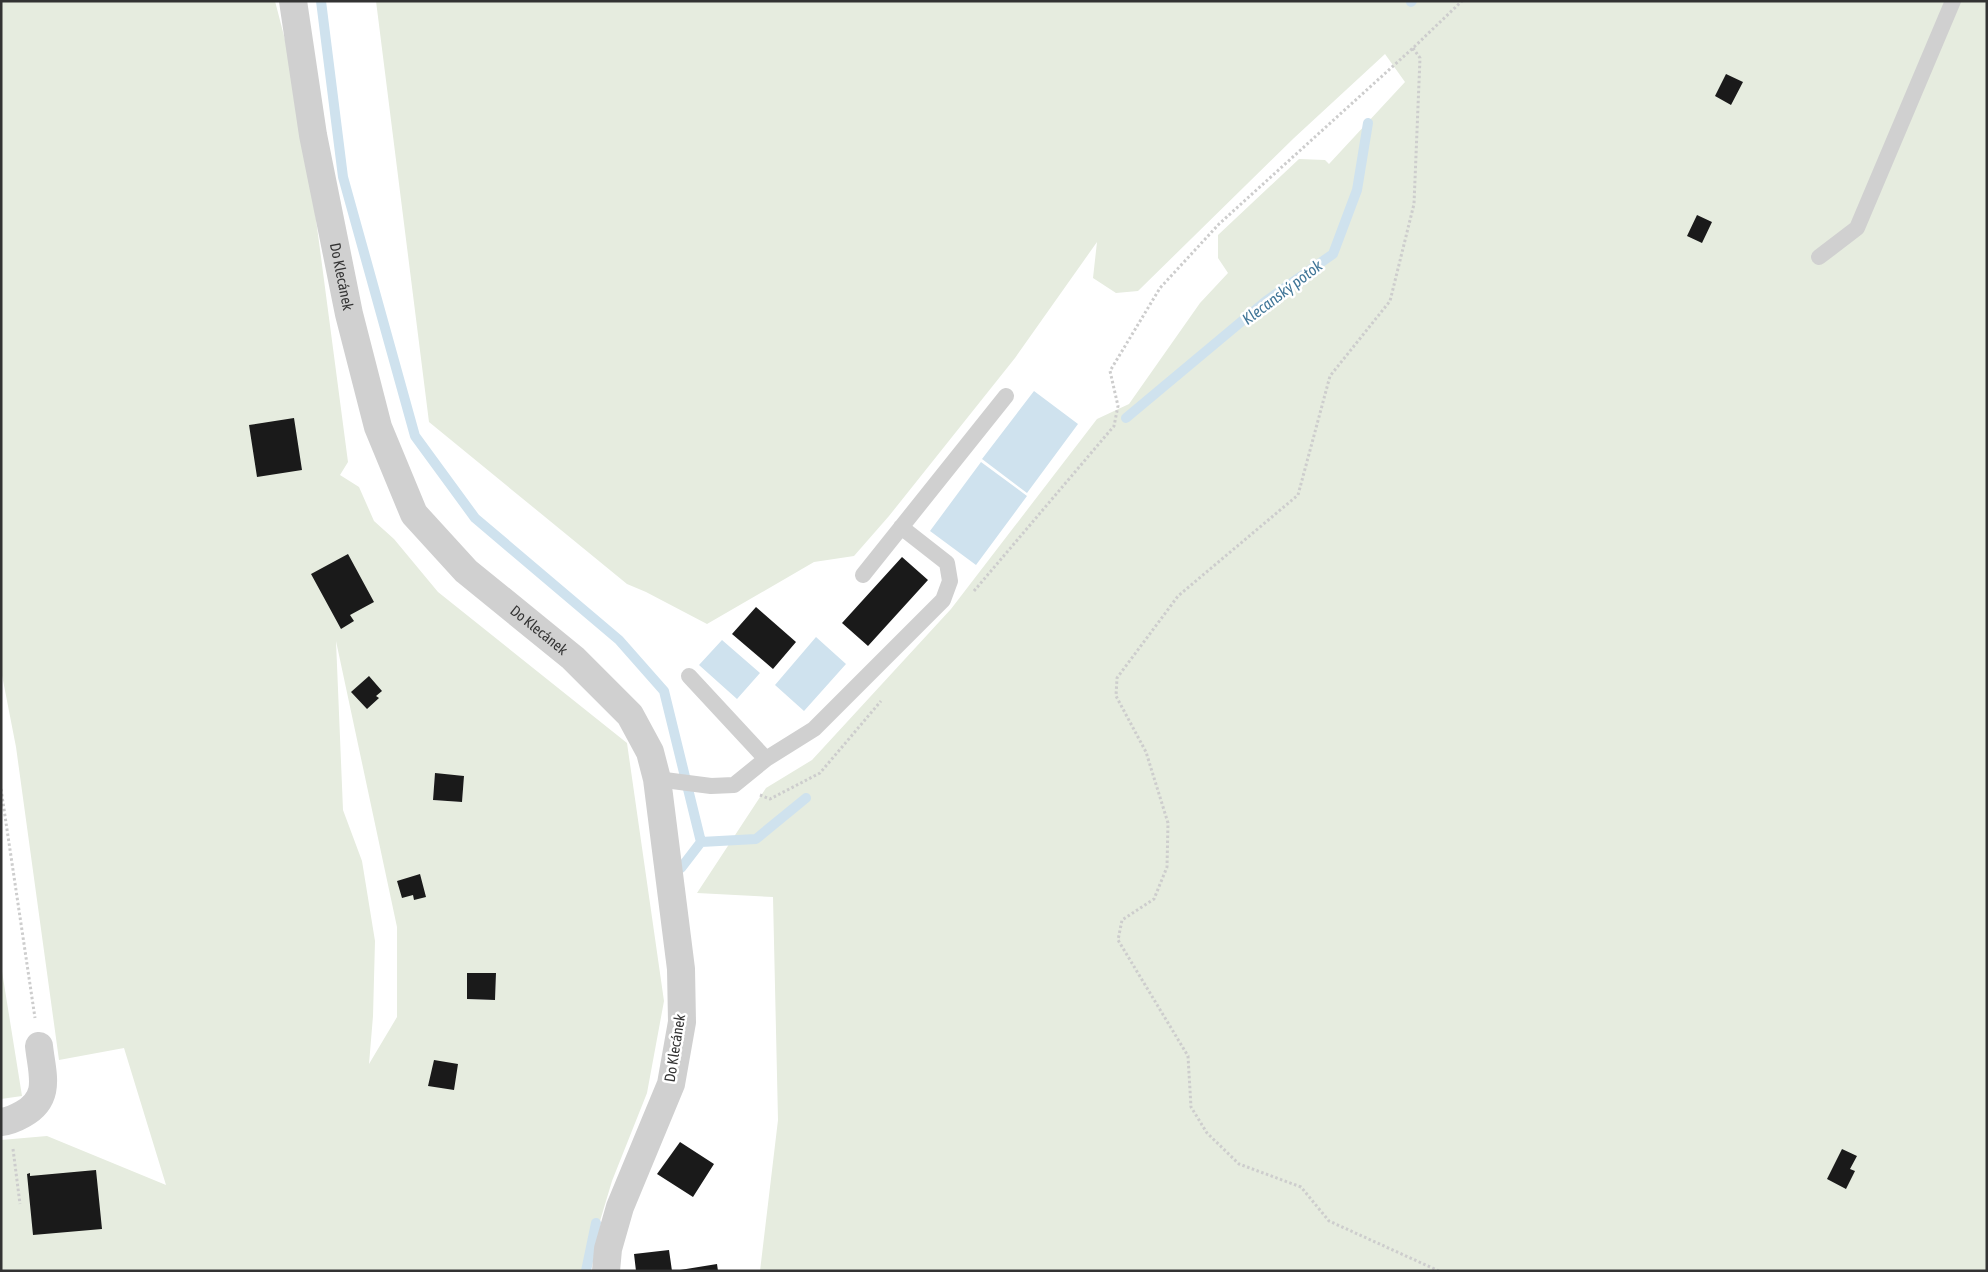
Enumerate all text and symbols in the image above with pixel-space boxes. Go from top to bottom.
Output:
street label: Do Klecánek [327,241,357,312]
water label: Klecanský potok [1238,256,1327,329]
street label: Do Klecánek [507,602,572,658]
street label: Do Klecánek [661,1012,688,1083]

